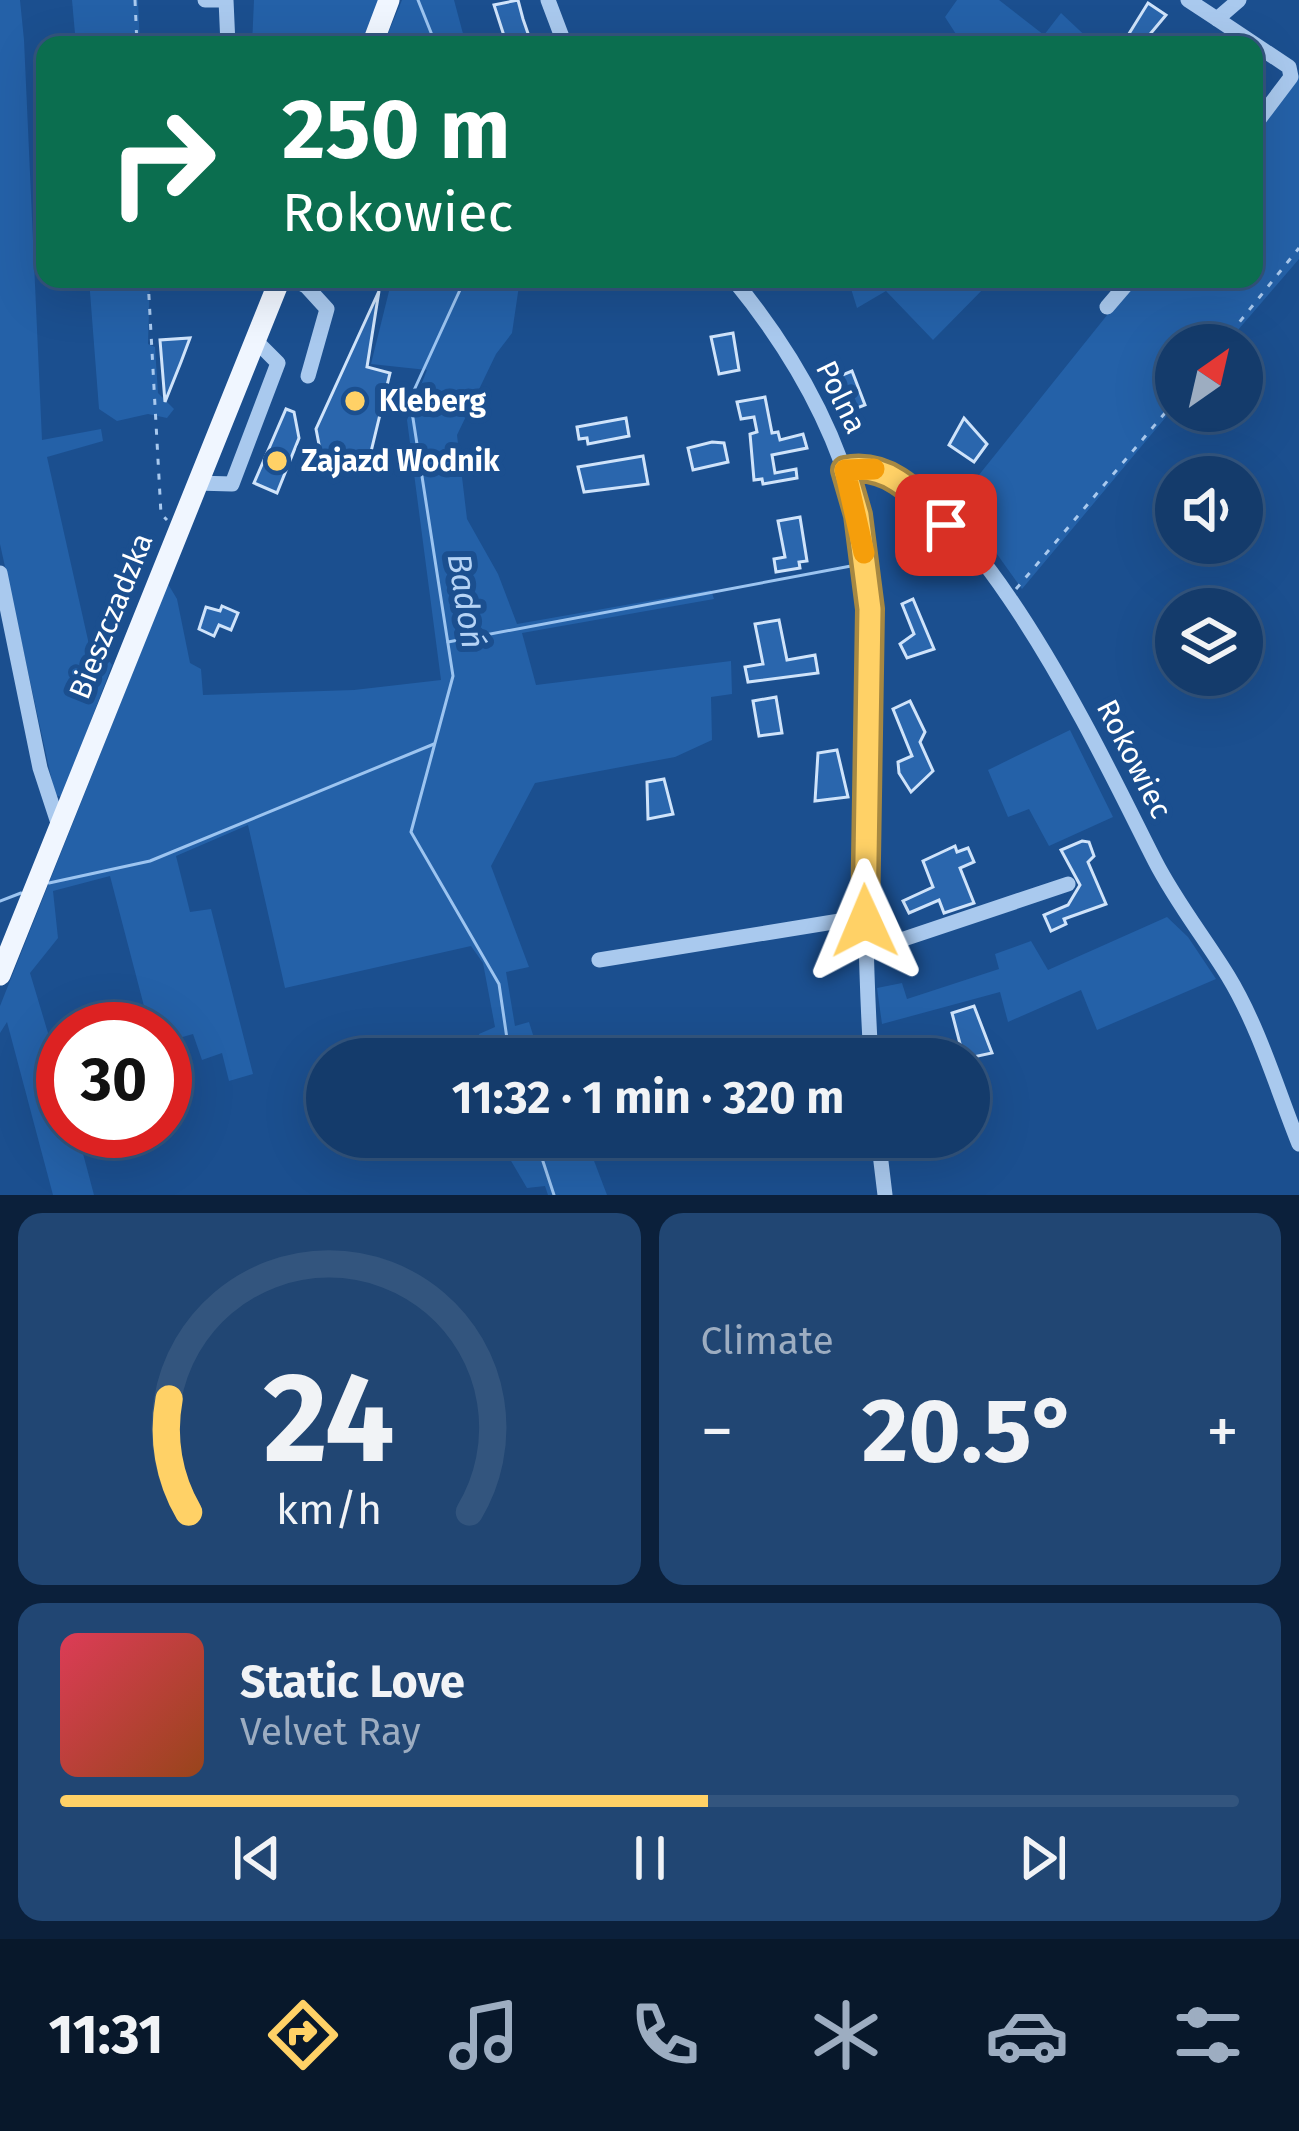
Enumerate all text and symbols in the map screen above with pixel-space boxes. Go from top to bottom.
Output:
text: 250 m [282,79,510,180]
icon: right [84,84,240,240]
text: Rokowiec [282,181,513,245]
north arrow [1155,324,1263,432]
map controls [1155,324,1263,696]
street label: Polna [808,355,874,439]
place label: Kleberg [379,383,486,419]
marker: Kleberg [342,388,368,414]
place label: Zajazd Wodnik [301,443,500,479]
marker: Zajazd Wodnik [264,448,290,474]
button: sound [1155,456,1263,564]
pin [895,474,997,576]
icon: arrive [913,492,979,558]
street label: Bieszczadzka [61,528,161,704]
water label: Badoń [439,550,493,652]
button: layers [1155,588,1263,696]
street label: Rokowiec [1089,694,1179,824]
position arrow [802,858,928,984]
speed limit sign: 30 [36,1002,192,1158]
text: 11:32 · 1 min · 320 m [452,1071,844,1125]
text: Climate [701,1318,834,1364]
text: 24 [264,1344,395,1494]
text: 20.5° [862,1377,1078,1485]
text: − [701,1392,734,1471]
text: + [1206,1392,1239,1471]
text: km/h [276,1484,382,1535]
text: Static Love [240,1655,465,1709]
text: Velvet Ray [240,1709,421,1755]
icon: previous [224,1825,290,1891]
icon: pause [617,1825,683,1891]
icon: next [1010,1825,1076,1891]
icon: directions [261,1993,345,2077]
icon: music [442,1993,526,2077]
icon: phone [623,1993,707,2077]
icon: climate [804,1993,888,2077]
icon: car [985,1993,1069,2077]
icon: filters [1166,1993,1250,2077]
text: 11:31 [49,2003,163,2067]

